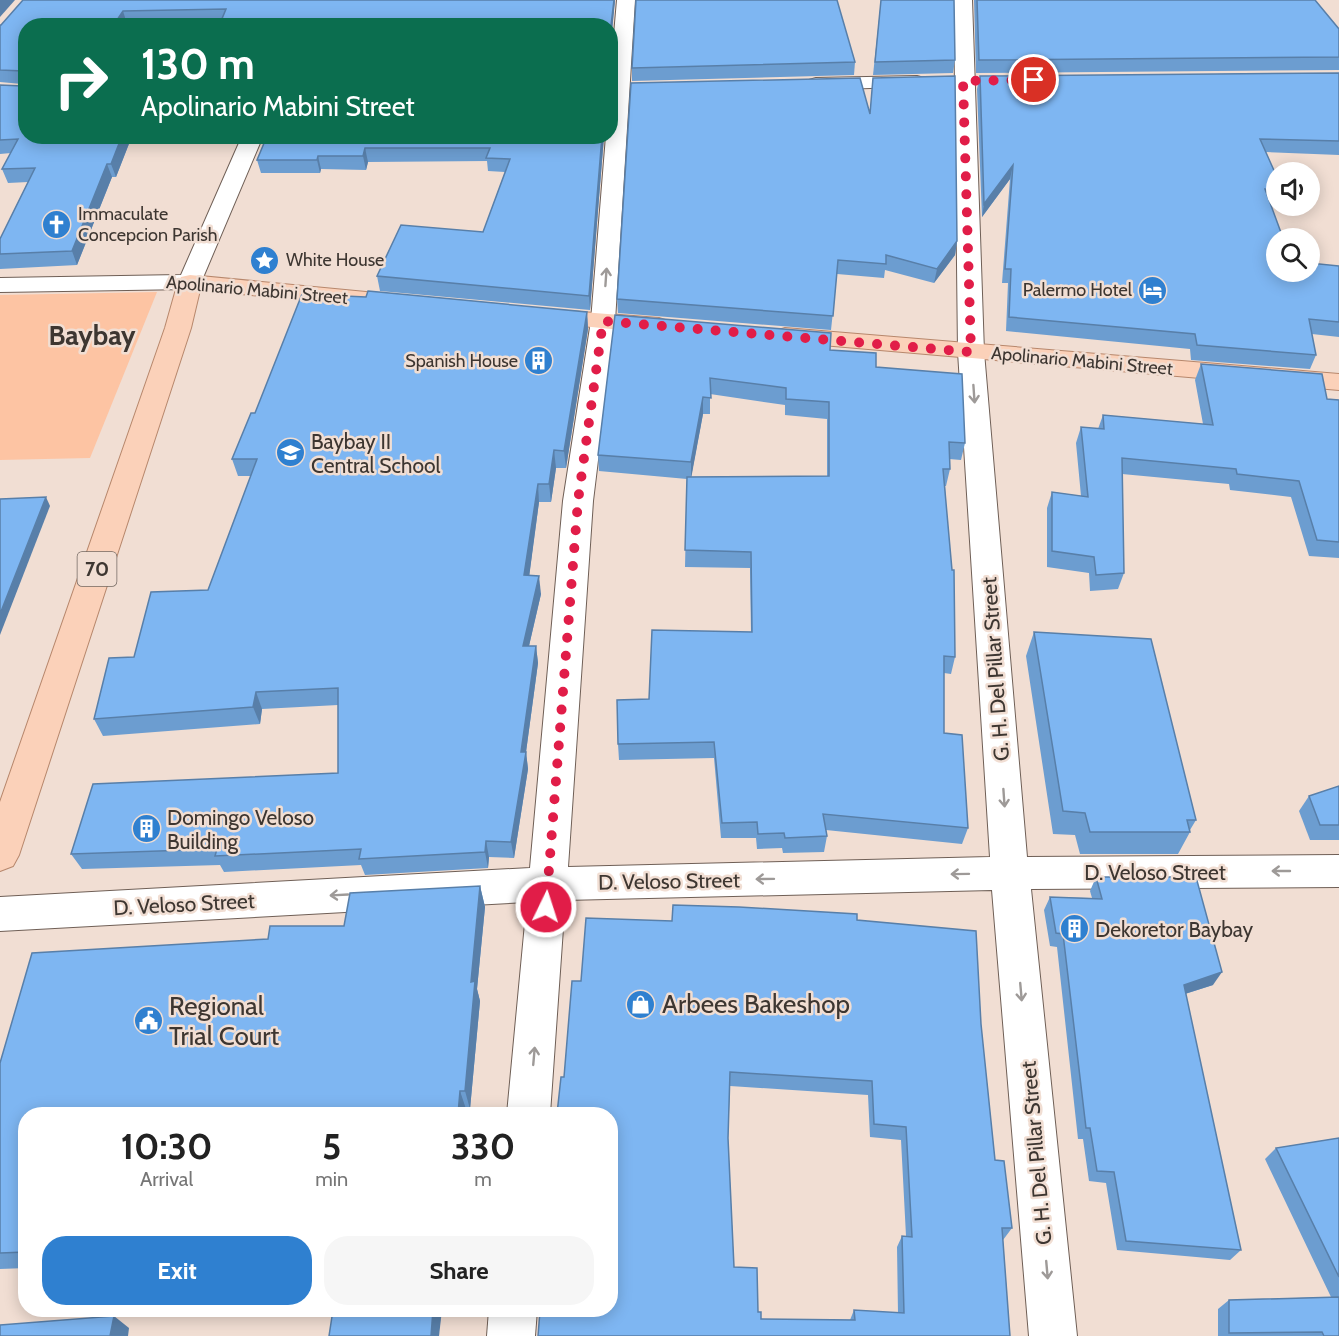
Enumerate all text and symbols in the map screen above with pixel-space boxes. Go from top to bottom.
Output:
text: 130 m [141,38,255,90]
icon: right [42,42,120,120]
pin [1008,54,1059,105]
icon: arrive [1017,63,1050,96]
text: Apolinario Mabini Street [141,90,415,123]
map controls [1266,162,1320,282]
button: sound [1266,162,1320,216]
place label: Immaculate Concepcion Parish [78,203,217,246]
church icon: Immaculate Concepcion Parish [41,208,73,240]
button: search [1266,228,1320,282]
place icon: White House [249,244,281,276]
place label: White House [286,249,384,271]
one-way arrow [601,267,612,287]
street label: Apolinario Mabini Street [165,271,349,309]
hotel icon: Palermo Hotel [1137,274,1169,306]
place label: Palermo Hotel [1023,279,1133,301]
district label: Baybay [48,319,136,352]
street label: Apolinario Mabini Street [990,342,1174,380]
building icon: Spanish House [523,345,555,377]
place label: Spanish House [405,350,518,372]
one-way arrow [969,384,980,404]
place label: Baybay II Central School [311,429,441,478]
school or university icon: Baybay II Central School [274,437,306,469]
road number: 70 [78,552,116,586]
street label: G. H. Del Pillar Street [976,576,1014,762]
one-way arrow [999,788,1010,808]
place label: Domingo Veloso Building [167,805,314,854]
building icon: Domingo Veloso Building [130,813,162,845]
street label: D. Veloso Street [1084,860,1226,885]
one-way arrow [1271,865,1291,877]
street label: D. Veloso Street [598,867,740,895]
one-way arrow [950,868,970,880]
one-way arrow [755,873,775,885]
position arrow [514,875,578,939]
street label: D. Veloso Street [113,888,255,920]
one-way arrow [329,890,349,901]
building icon: Dekoretor Baybay [1058,913,1090,945]
place label: Dekoretor Baybay [1095,917,1254,942]
one-way arrow [1016,982,1027,1002]
shop icon: Arbees Bakeshop [625,988,657,1020]
place label: Arbees Bakeshop [662,988,850,1020]
place label: Regional Trial Court [169,990,280,1052]
public building icon: Regional Trial Court [132,1005,164,1037]
one-way arrow [529,1047,540,1067]
street label: G. H. Del Pillar Street [1016,1060,1056,1246]
text: 10:30 [121,1124,212,1168]
text: 5 [322,1124,341,1168]
text: 330 [451,1124,515,1168]
text: Arrival [140,1167,193,1191]
text: min [315,1167,348,1191]
text: m [474,1167,492,1191]
button: Exit [42,1236,312,1305]
button: Share [324,1236,594,1305]
one-way arrow [1042,1260,1053,1280]

